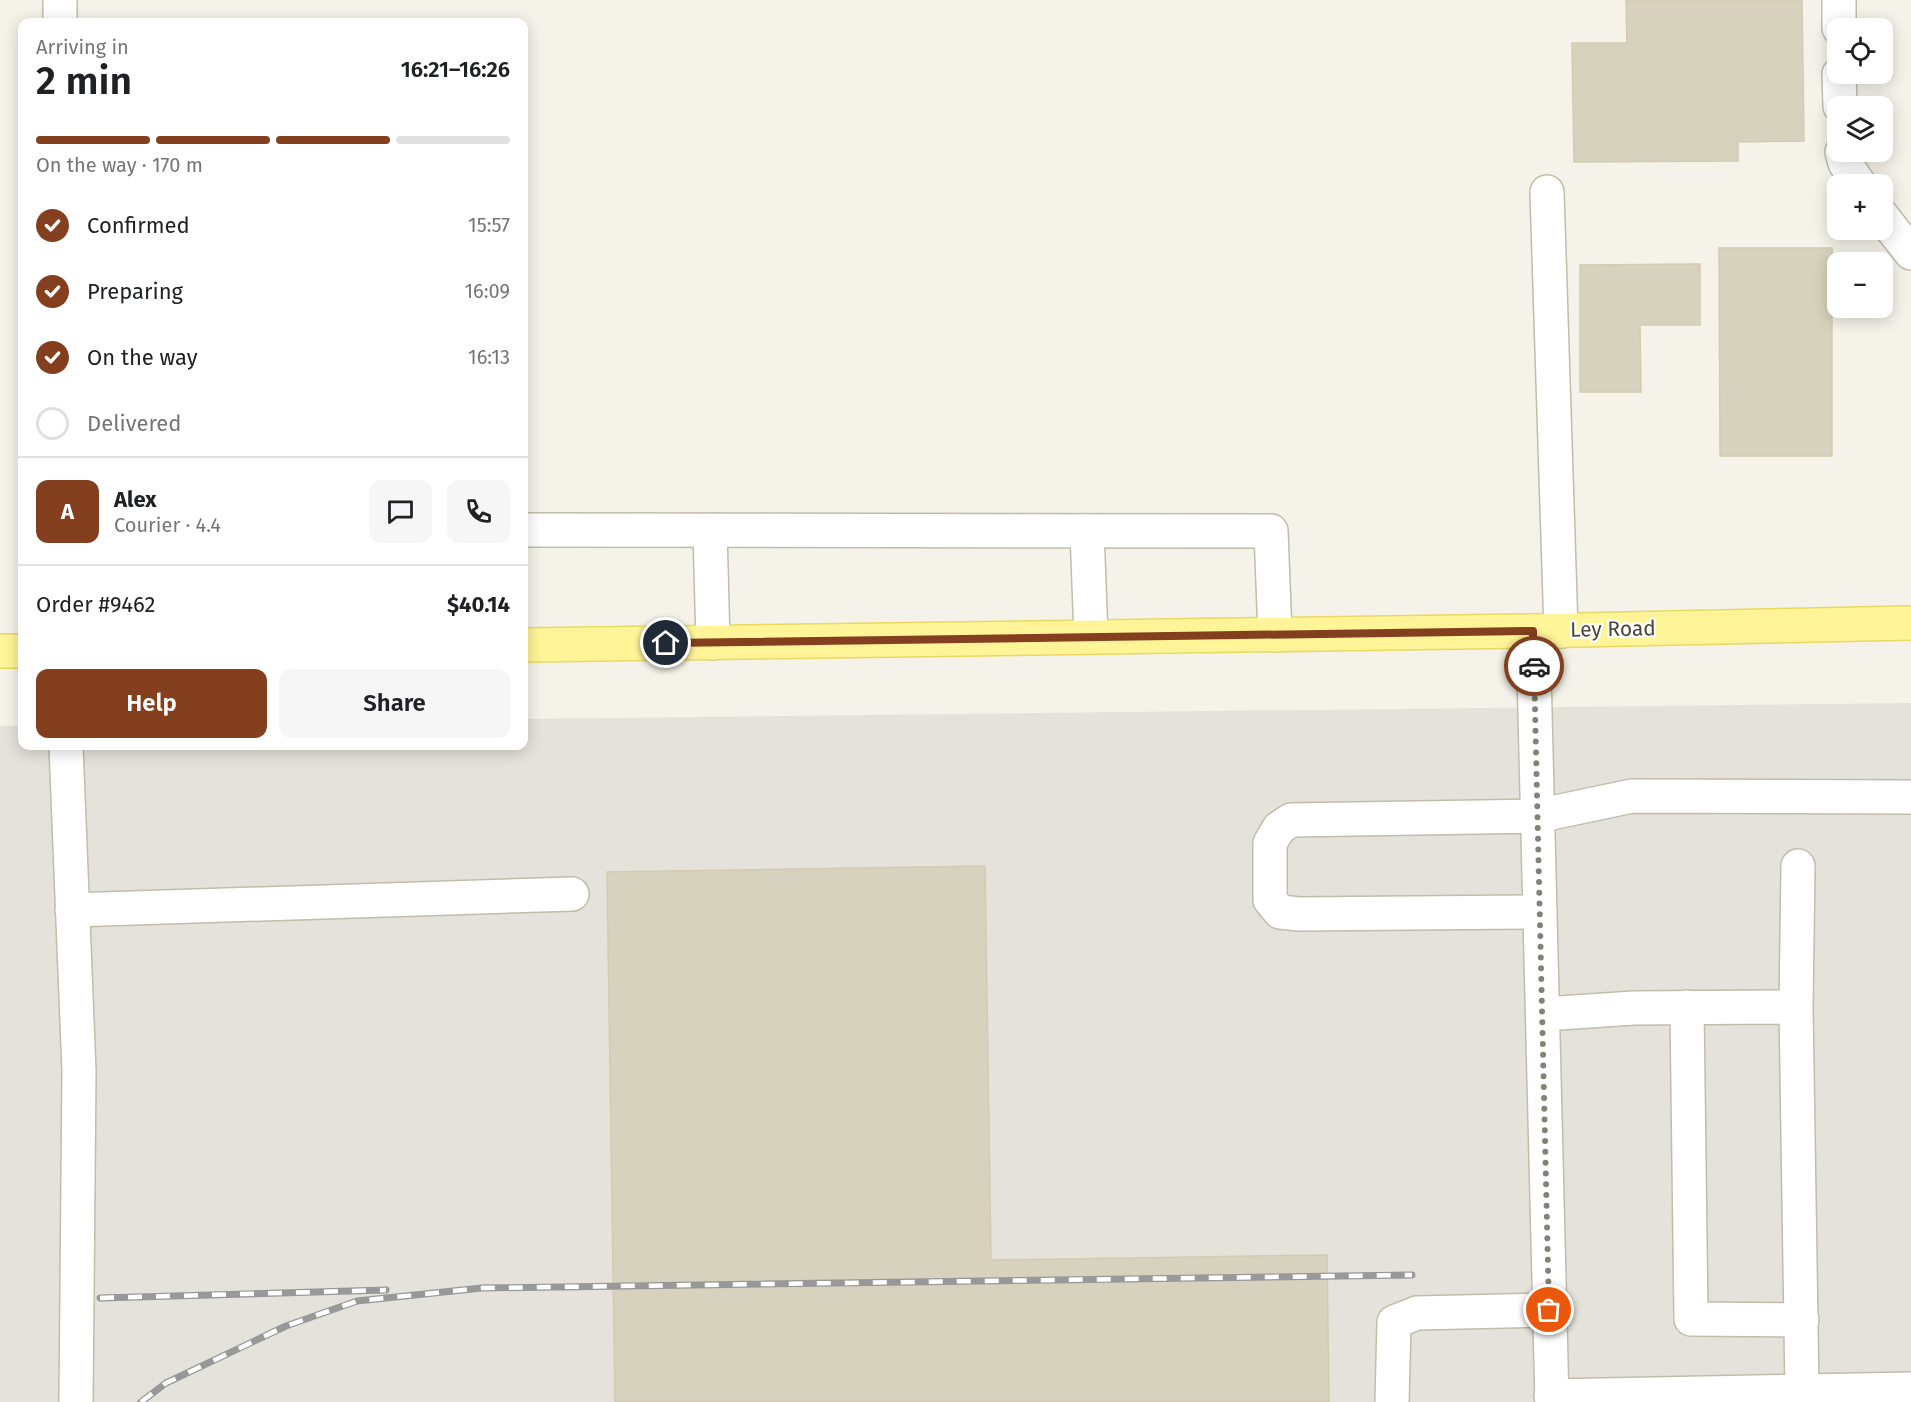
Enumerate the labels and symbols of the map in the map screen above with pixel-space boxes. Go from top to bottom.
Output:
street label: Ley Road [1570,615,1656,643]
pin [640,617,691,668]
courier [1504,636,1564,696]
pin [1523,1284,1574,1335]

